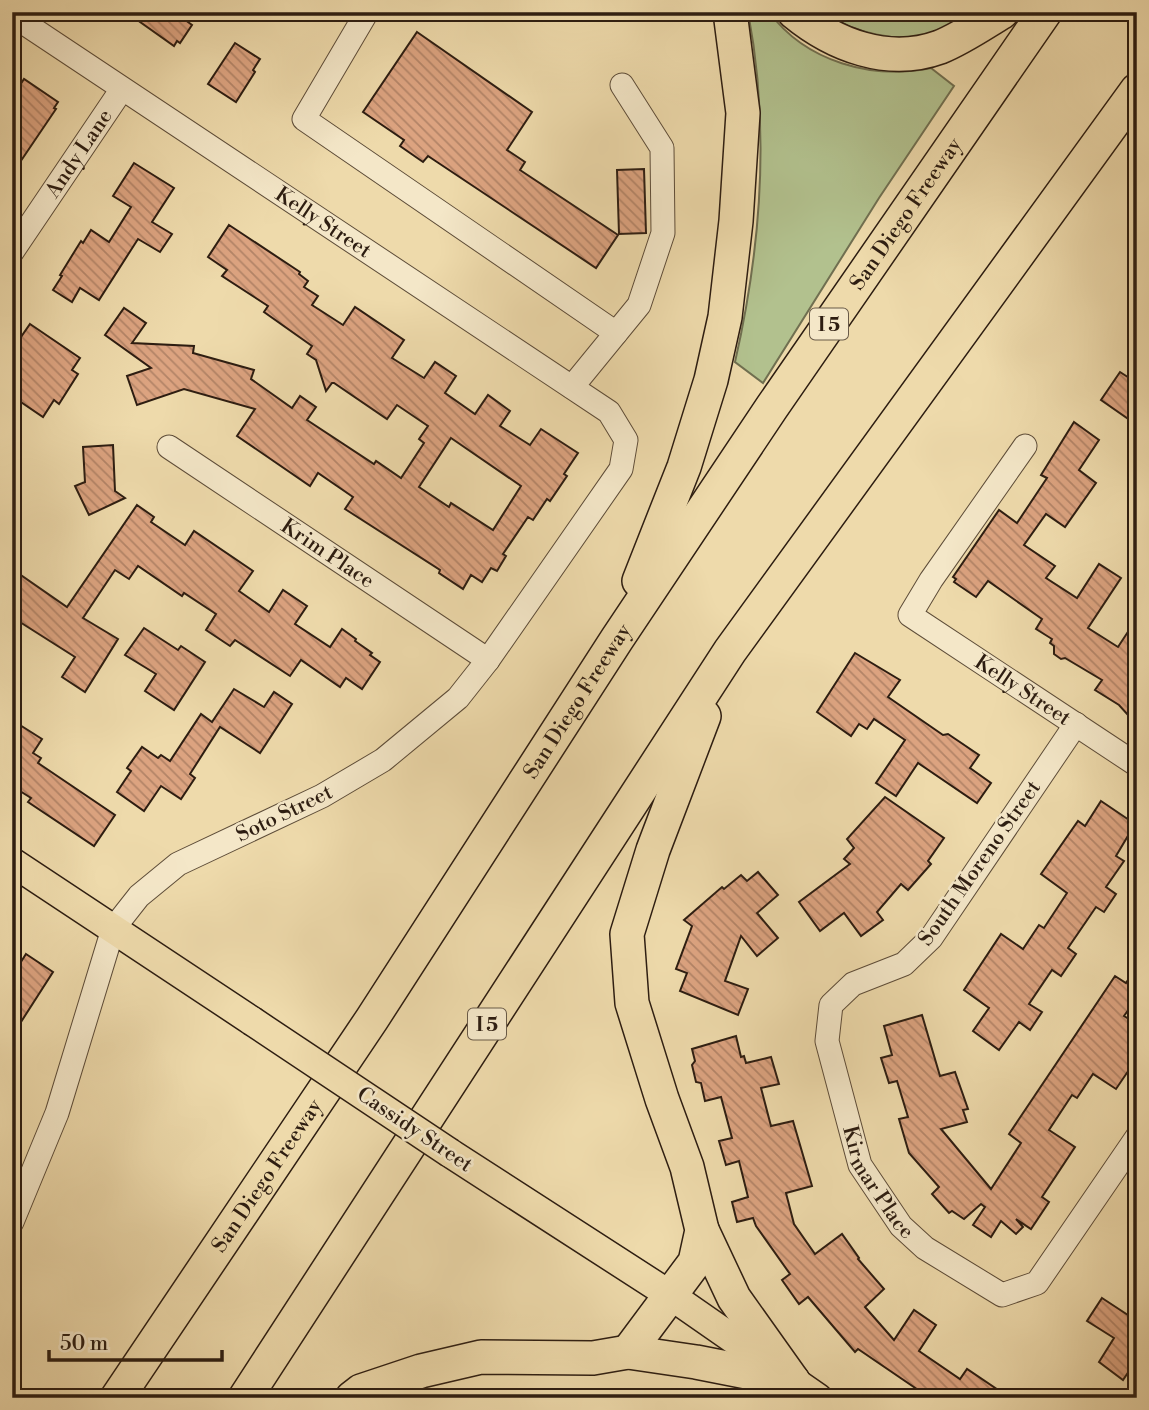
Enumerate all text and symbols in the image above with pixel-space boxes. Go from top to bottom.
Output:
street label: Andy Lane [40,105,119,204]
street label: San Diego Freeway [845,132,969,295]
street label: Kelly Street [270,182,376,265]
road number: I 5 [810,308,848,340]
street label: Krim Place [276,513,379,594]
street label: San Diego Freeway [518,619,638,784]
street label: Kelly Street [969,649,1076,732]
street label: South Moreno Street [913,775,1047,951]
street label: Soto Street [232,779,337,848]
road number: I 5 [468,1008,506,1040]
street label: Cassidy Street [352,1082,478,1178]
street label: San Diego Freeway [207,1094,329,1258]
street label: Kirmar Place [836,1123,919,1245]
scale bar [49,1319,222,1363]
text: 50 m [60,1331,108,1357]

